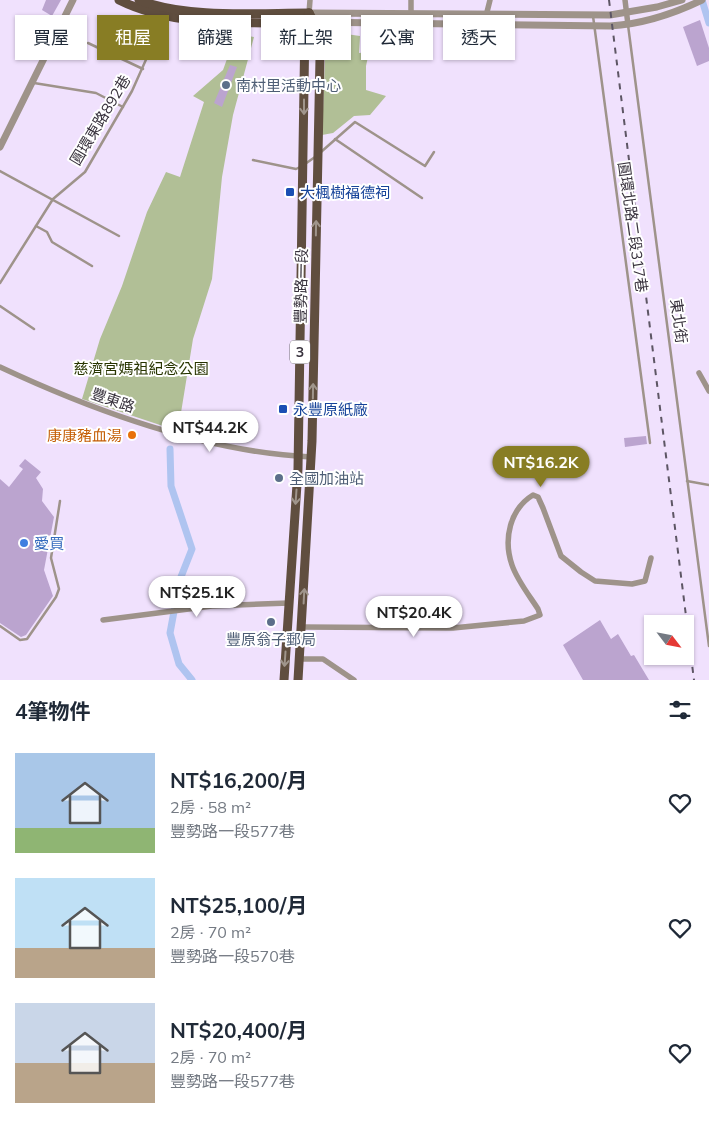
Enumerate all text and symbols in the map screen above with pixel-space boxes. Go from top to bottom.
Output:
chip: 買屋 [15,15,87,60]
chip: 租屋 [97,15,169,60]
chip: 篩選 [179,15,251,60]
chip: 新上架 [261,15,351,60]
chip: 公寓 [361,15,433,60]
chip: 透天 [443,15,515,60]
street label: 圓環東路892巷 [66,71,134,169]
place label: 南村里活動中心 [236,76,341,95]
marker: 南村里活動中心 [220,79,232,91]
one-way arrow [299,98,309,115]
street label: 圓環北路二段317巷 [614,160,652,294]
place label: 大楓樹福德祠 [300,183,390,202]
marker: 大楓樹福德祠 [284,186,296,198]
one-way arrow [311,220,321,236]
street label: 豐勢路一段 [291,248,311,324]
street label: 東北街 [666,297,692,345]
road number: 3 [290,341,310,364]
park label: 慈濟宮媽祖紀念公園 [73,359,209,378]
one-way arrow [308,383,318,399]
street label: 豐東路 [89,384,137,416]
place label: 永豐原紙廠 [293,400,368,419]
marker: 永豐原紙廠 [277,403,289,415]
pin: NT$44.2K [158,410,262,453]
text: NT$44.2K [172,417,248,437]
place label: 康康豬血湯 [47,426,122,445]
marker: 康康豬血湯 [126,429,138,441]
pin: NT$16.2K [489,446,593,488]
text: NT$16.2K [503,452,579,472]
place label: 全國加油站 [289,469,364,488]
marker: 全國加油站 [273,472,285,484]
one-way arrow [292,488,301,504]
place label: 愛買 [34,534,64,553]
marker: 愛買 [18,537,30,549]
pin: NT$25.1K [145,576,249,618]
text: NT$25.1K [159,582,235,602]
one-way arrow [299,589,308,605]
pin: NT$20.4K [362,596,466,638]
text: NT$20.4K [376,602,452,622]
north arrow [644,615,694,665]
map controls [644,615,694,665]
marker: 豐原翁子郵局 [265,616,277,628]
place label: 豐原翁子郵局 [226,630,316,649]
one-way arrow [280,651,290,667]
icon: filters [666,696,694,724]
text: 4筆物件 [15,698,91,724]
text: NT$16,200/月 [170,767,307,793]
icon: home [55,773,115,833]
icon: heart [666,789,694,817]
text: 2房 · 58 m² [170,797,251,817]
text: 豐勢路一段577巷 [170,821,295,841]
text: NT$25,100/月 [170,892,307,918]
icon: home [55,898,115,958]
icon: heart [666,914,694,942]
text: 2房 · 70 m² [170,922,251,942]
text: 豐勢路一段570巷 [170,946,295,966]
text: NT$20,400/月 [170,1017,307,1043]
icon: home [55,1023,115,1083]
icon: heart [666,1039,694,1067]
text: 2房 · 70 m² [170,1047,251,1067]
text: 豐勢路一段577巷 [170,1071,295,1091]

